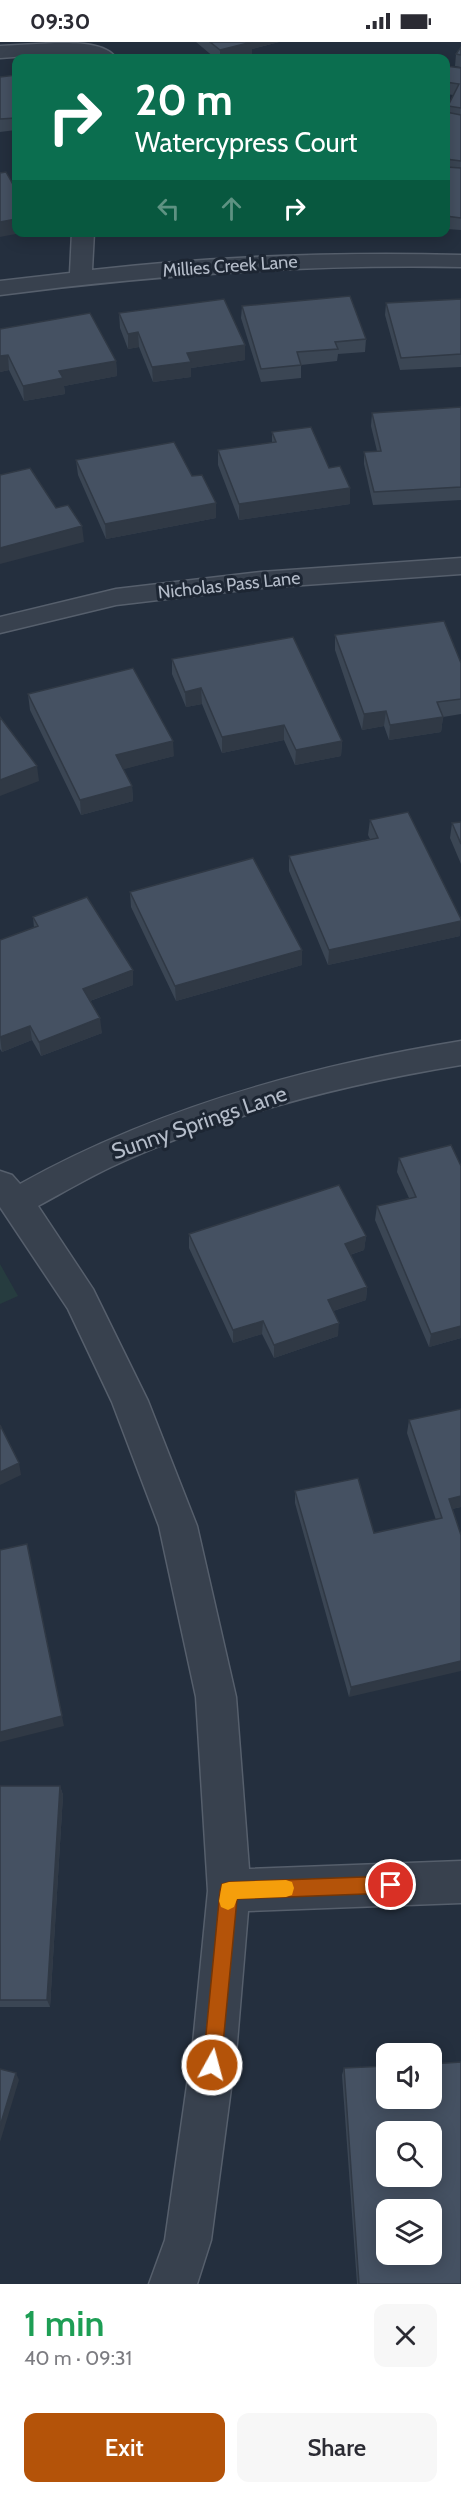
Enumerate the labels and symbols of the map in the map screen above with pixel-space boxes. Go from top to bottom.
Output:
street label: Millies Creek Lane [162,250,298,282]
street label: Nicholas Pass Lane [157,567,301,603]
street label: Sunny Springs Lane [108,1080,290,1165]
pin [365,1859,416,1910]
position arrow [180,2033,244,2097]

